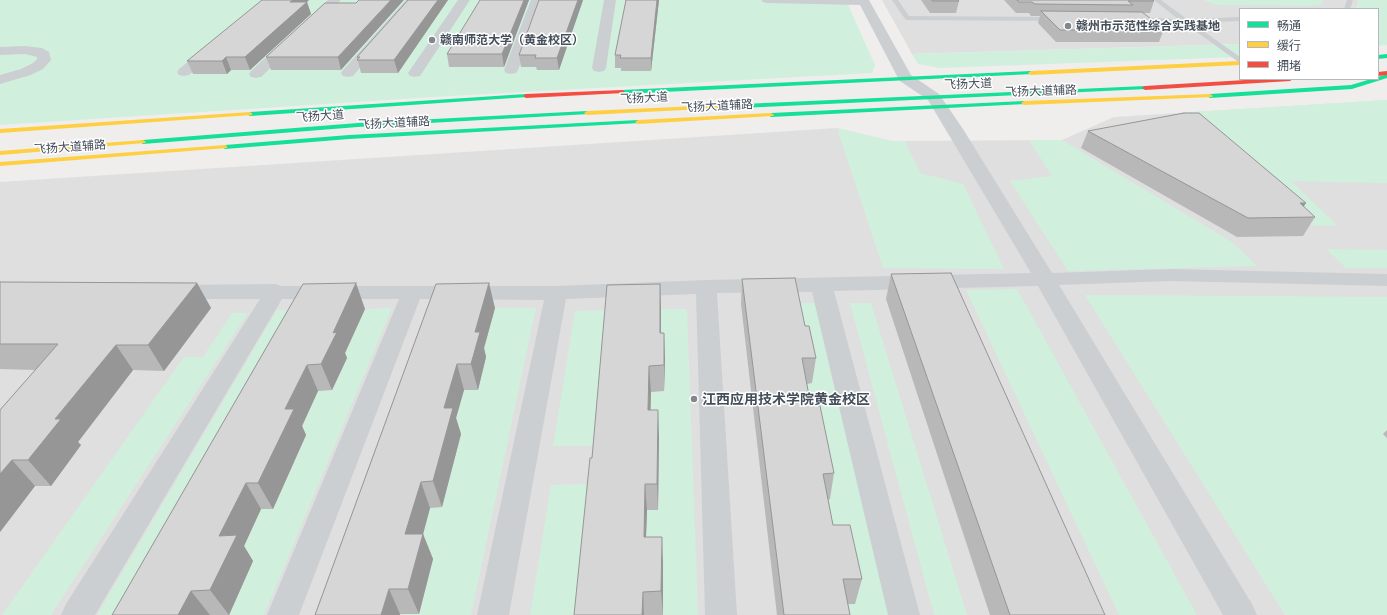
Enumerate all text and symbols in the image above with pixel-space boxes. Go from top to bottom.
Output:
legend [1239,8,1379,80]
text: 畅通 [1277,18,1301,32]
place label: 赣州市示范性综合实践基地 [1076,19,1220,33]
marker: 赣州市示范性综合实践基地 [1063,21,1073,31]
place label: 赣南师范大学（黄金校区） [440,33,584,47]
marker: 赣南师范大学（黄金校区） [427,35,437,45]
text: 缓行 [1277,38,1301,52]
text: 拥堵 [1277,58,1301,72]
street label: 飞扬大道 [944,76,992,92]
street label: 飞扬大道辅路 [1005,83,1077,99]
street label: 飞扬大道 [620,90,668,106]
street label: 飞扬大道辅路 [681,97,753,115]
street label: 飞扬大道 [296,107,344,125]
street label: 飞扬大道辅路 [358,114,430,132]
street label: 飞扬大道辅路 [34,137,106,157]
place label: 江西应用技术学院黄金校区 [702,391,870,407]
marker: 江西应用技术学院黄金校区 [689,394,699,404]

